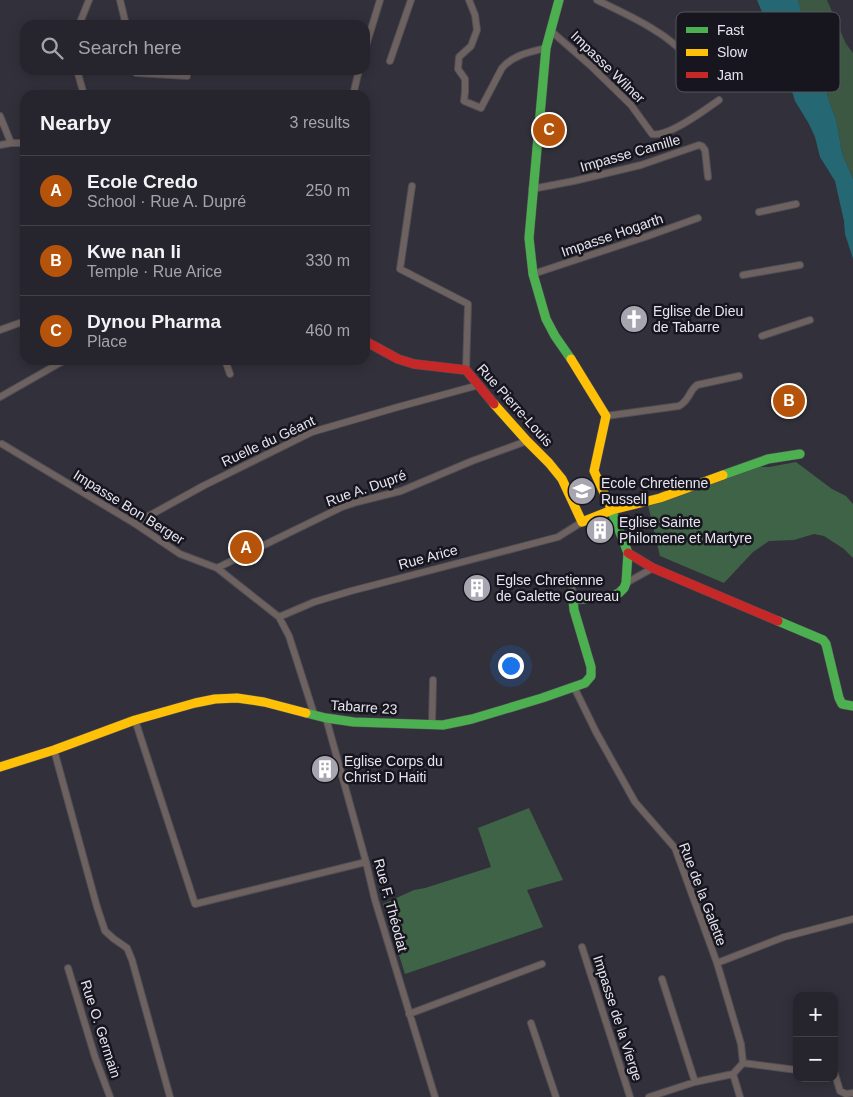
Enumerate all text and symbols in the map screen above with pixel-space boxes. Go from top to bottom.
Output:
legend [676,12,840,92]
search box [20,20,370,75]
text: Fast [717,22,744,38]
street label: Impasse Wilner [568,28,648,106]
icon: search [38,34,66,62]
text: Search here [78,37,182,58]
text: Slow [717,44,748,60]
text: Jam [717,67,743,83]
text: Nearby [40,111,111,134]
pin: C [533,111,565,149]
text: 3 results [290,114,350,131]
street label: Impasse Camille [578,131,682,175]
text: Ecole Credo [87,171,198,192]
text: A [50,182,62,199]
text: 250 m [306,182,350,199]
text: School · Rue A. Dupré [87,193,246,210]
street label: Impasse Hogarth [559,210,665,260]
text: Kwe nan li [87,241,181,262]
text: B [50,252,62,269]
text: 330 m [306,252,350,269]
text: Temple · Rue Arice [87,263,222,280]
place label: Eglise de Dieu de Tabarre [653,303,743,335]
church icon: Eglise de Dieu de Tabarre [619,304,649,334]
text: Dynou Pharma [87,311,221,332]
text: C [50,322,62,339]
text: 460 m [306,322,350,339]
text: Place [87,333,127,350]
street label: Rue Pierre-Louis [474,361,556,449]
pin: B [773,382,805,420]
street label: Ruelle du Géant [219,412,317,470]
street label: Impasse Bon Berger [71,466,188,548]
street label: Rue A. Dupré [324,467,409,509]
place label: Ecole Chretienne Russell [601,475,709,507]
school or university icon: Ecole Chretienne Russell [567,476,597,506]
place label: Eglise Sainte Philomene et Martyre [619,514,752,546]
building icon: Eglise Sainte Philomene et Martyre [585,515,615,545]
pin: A [230,529,262,567]
street label: Rue Arice [397,541,460,573]
place label: Eglse Chretienne de Galette Goureau [496,572,619,604]
building icon: Eglse Chretienne de Galette Goureau [462,573,492,603]
your location [498,653,524,679]
street label: Tabarre 23 [330,697,398,717]
place label: Eglise Corps du Christ D Haiti [344,753,443,785]
building icon: Eglise Corps du Christ D Haiti [310,754,340,784]
street label: Rue de la Galette [676,840,730,948]
street label: Rue F. Théodat [371,857,411,953]
street label: Impasse de la Vierge [590,953,646,1083]
street label: Rue O. Germain [78,978,124,1080]
map controls [793,992,838,1082]
button: + [793,992,838,1037]
button: − [793,1037,838,1082]

